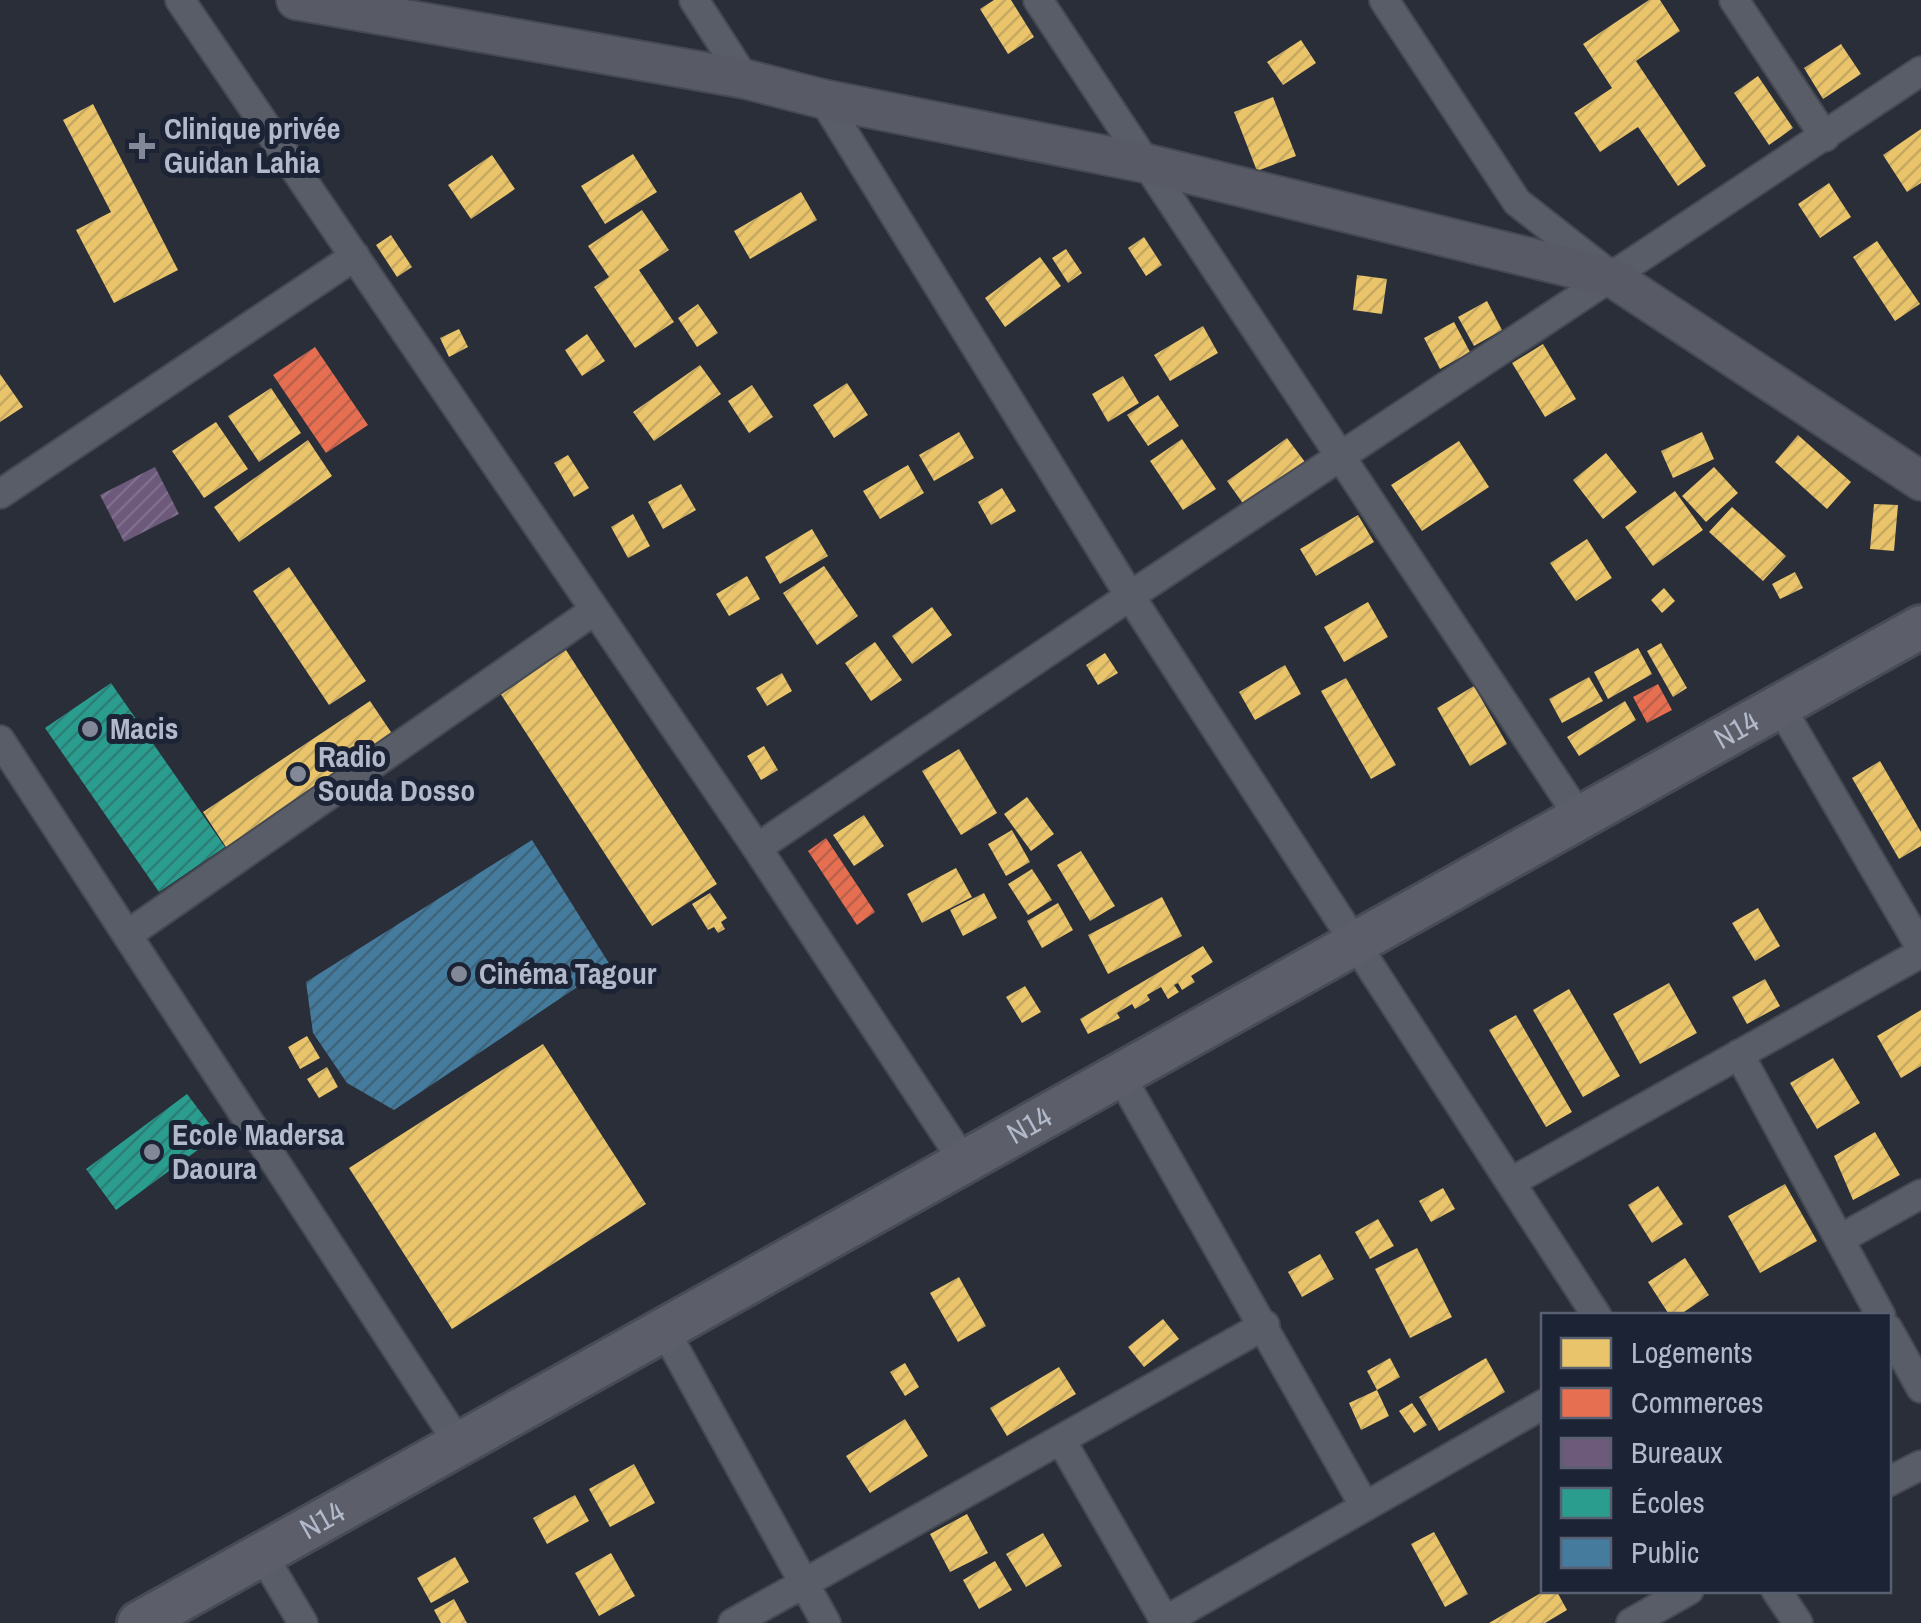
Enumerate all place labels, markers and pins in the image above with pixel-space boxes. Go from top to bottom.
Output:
place label: Clinique privée Guidan Lahia [164,108,340,182]
marker: Clinique privée Guidan Lahia [129,133,155,159]
place label: Macis [110,708,178,748]
marker: Macis [79,718,101,740]
place label: Radio Souda Dosso [318,736,475,810]
marker: Radio Souda Dosso [287,763,309,785]
place label: Cinéma Tagour [479,953,657,993]
marker: Cinéma Tagour [448,963,470,985]
place label: Ecole Madersa Daoura [172,1114,345,1188]
marker: Ecole Madersa Daoura [141,1141,163,1163]

